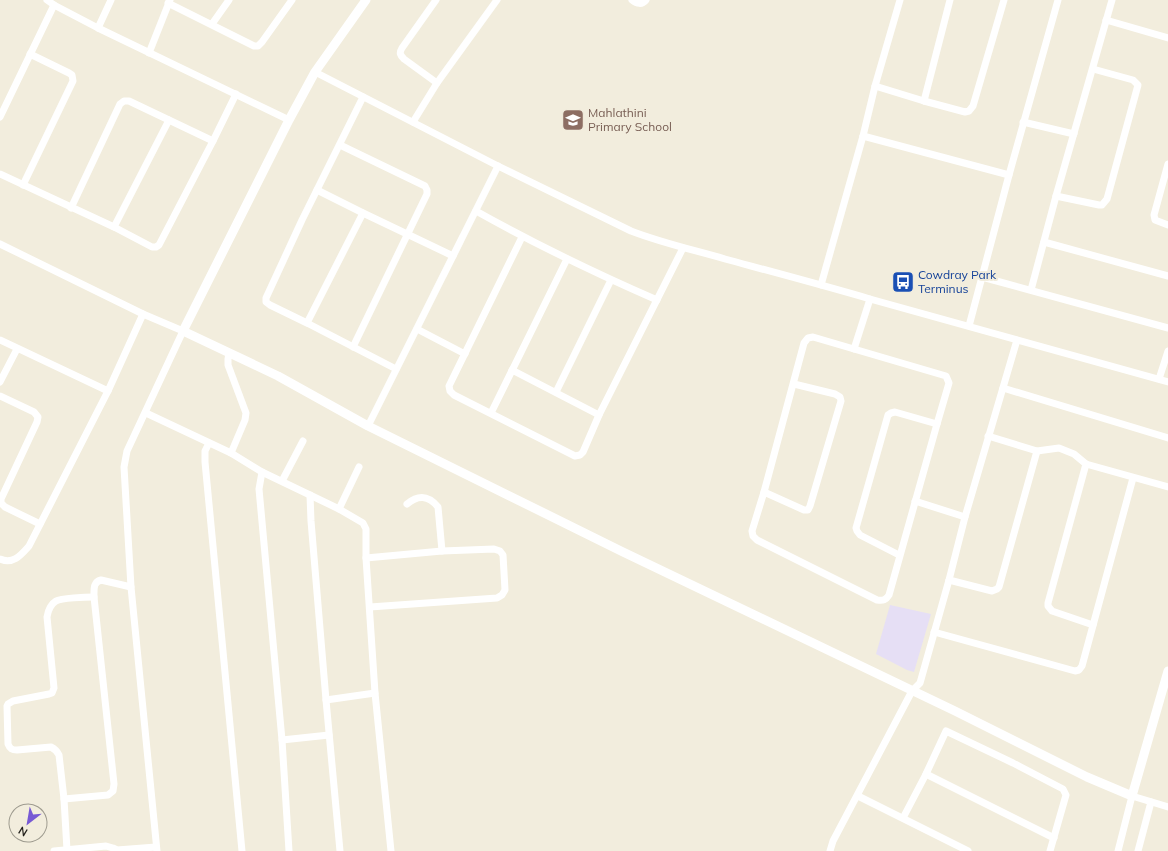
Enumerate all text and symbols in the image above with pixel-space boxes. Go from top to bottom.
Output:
place label: Mahlathini Primary School [588,105,672,134]
school or university icon: Mahlathini Primary School [560,107,586,133]
place label: Cowdray Park Terminus [918,267,997,296]
bus stop icon: Cowdray Park Terminus [890,269,916,295]
north arrow [8,803,48,843]
text: N [16,823,30,840]

